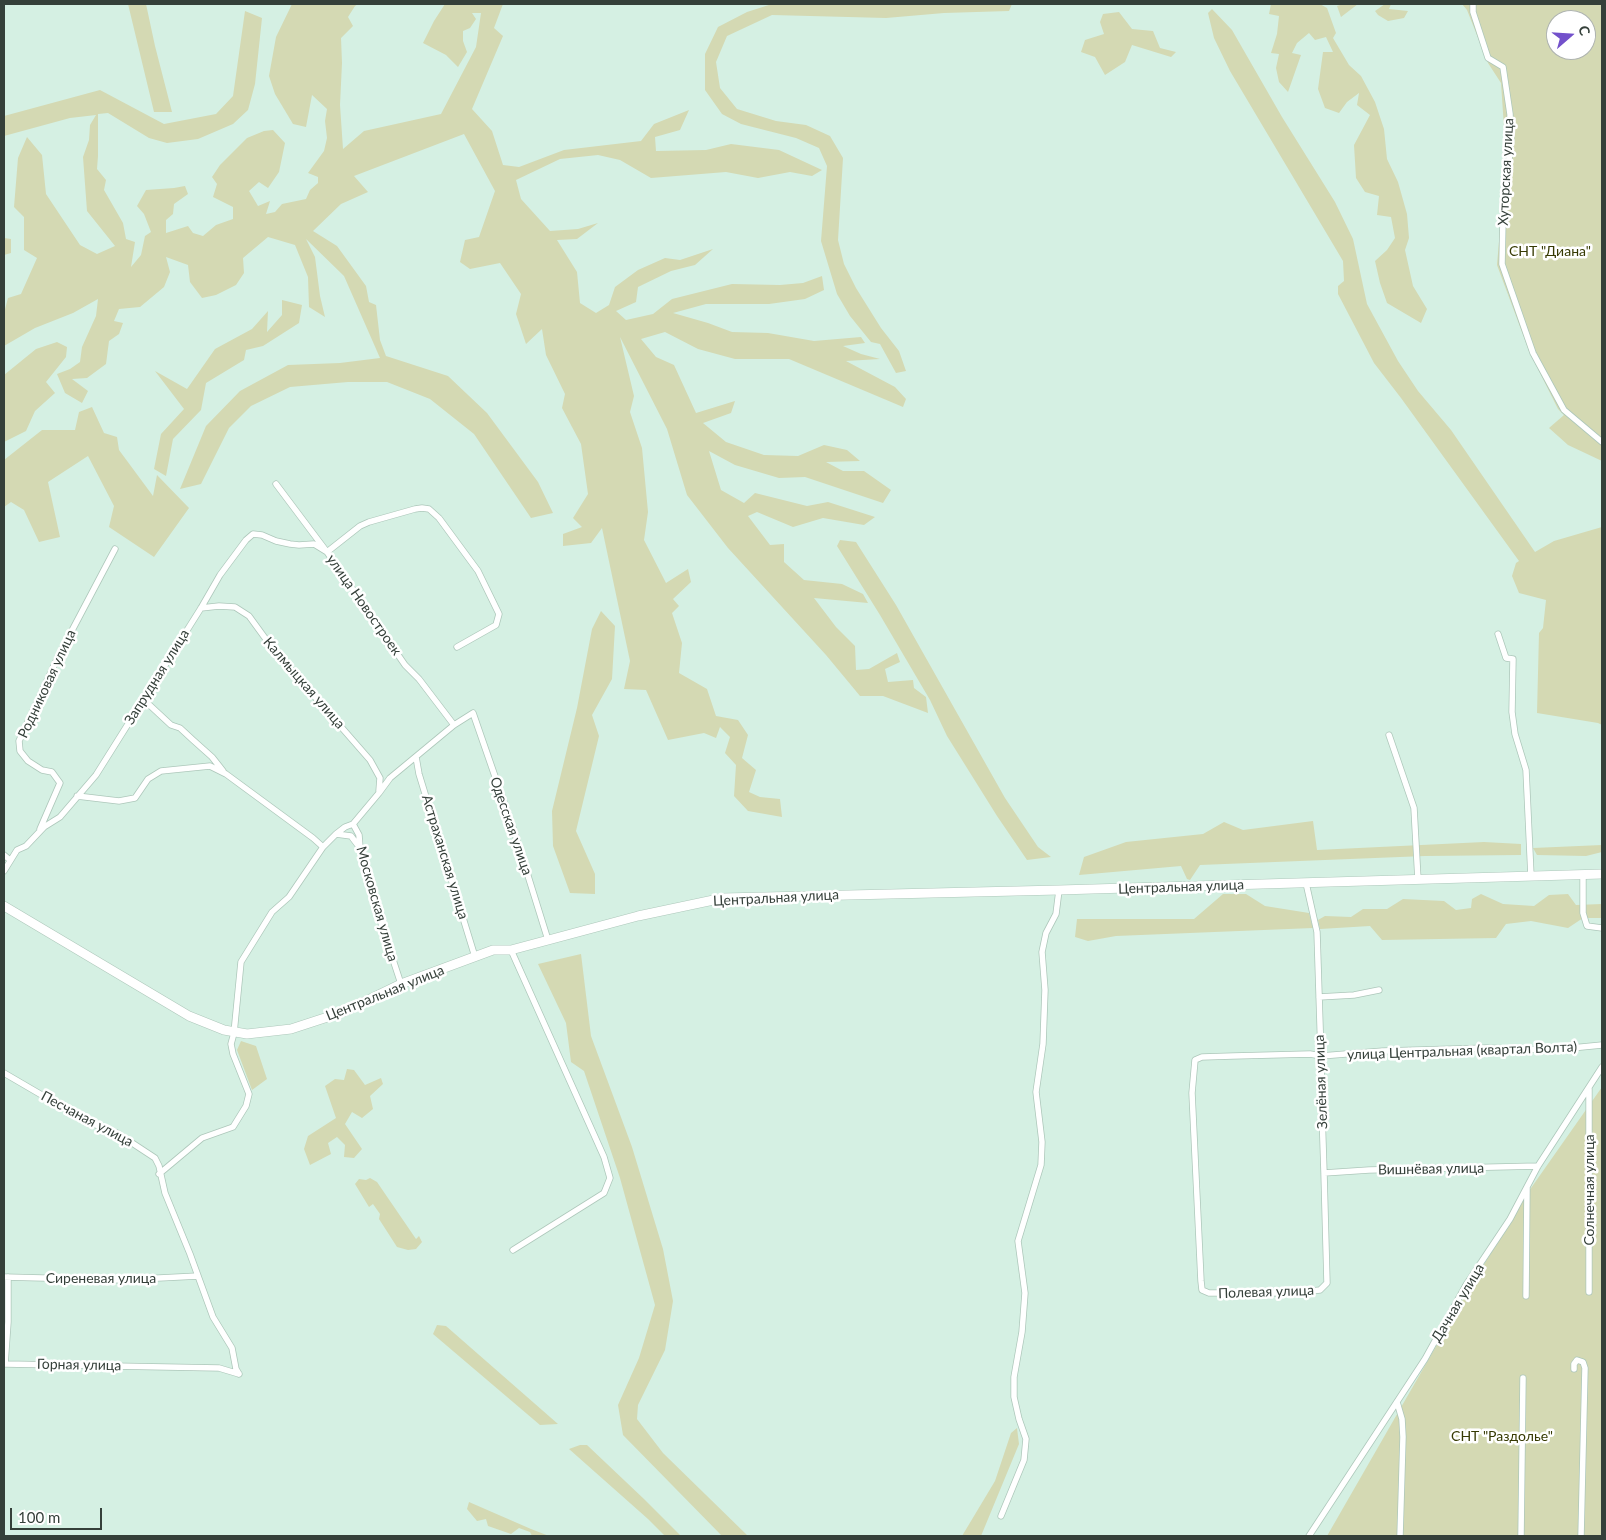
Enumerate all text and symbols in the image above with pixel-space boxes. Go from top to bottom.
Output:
north arrow [1546,10,1596,60]
text: С [1575,23,1594,37]
street label: Хуторская улица [1495,118,1517,226]
park label: СНТ "Диана" [1509,243,1591,259]
street label: улица Новостроек [323,551,405,659]
street label: Запрудная улица [121,626,193,728]
street label: Родниковая улица [14,627,80,741]
street label: Калмыцкая улица [260,634,348,732]
street label: Одесская улица [486,775,536,877]
street label: Астраханская улица [418,793,472,921]
street label: Московская улица [353,845,401,963]
street label: Центральная улица [1118,876,1244,898]
street label: Центральная улица [713,886,839,910]
street label: Центральная улица [323,962,447,1024]
street label: Зелёная улица [1311,1034,1331,1130]
street label: улица Центральная (квартал Волта) [1347,1039,1577,1063]
street label: Песчаная улица [38,1088,136,1150]
street label: Солнечная улица [1581,1134,1597,1246]
street label: Вишнёвая улица [1378,1160,1484,1178]
street label: Дачная улица [1428,1261,1488,1345]
street label: Сиреневая улица [46,1270,156,1286]
street label: Полевая улица [1218,1282,1314,1302]
street label: Горная улица [37,1356,121,1374]
park label: СНТ "Раздолье" [1451,1428,1553,1444]
scale bar [12,1498,105,1530]
text: 100 m [18,1508,60,1526]

